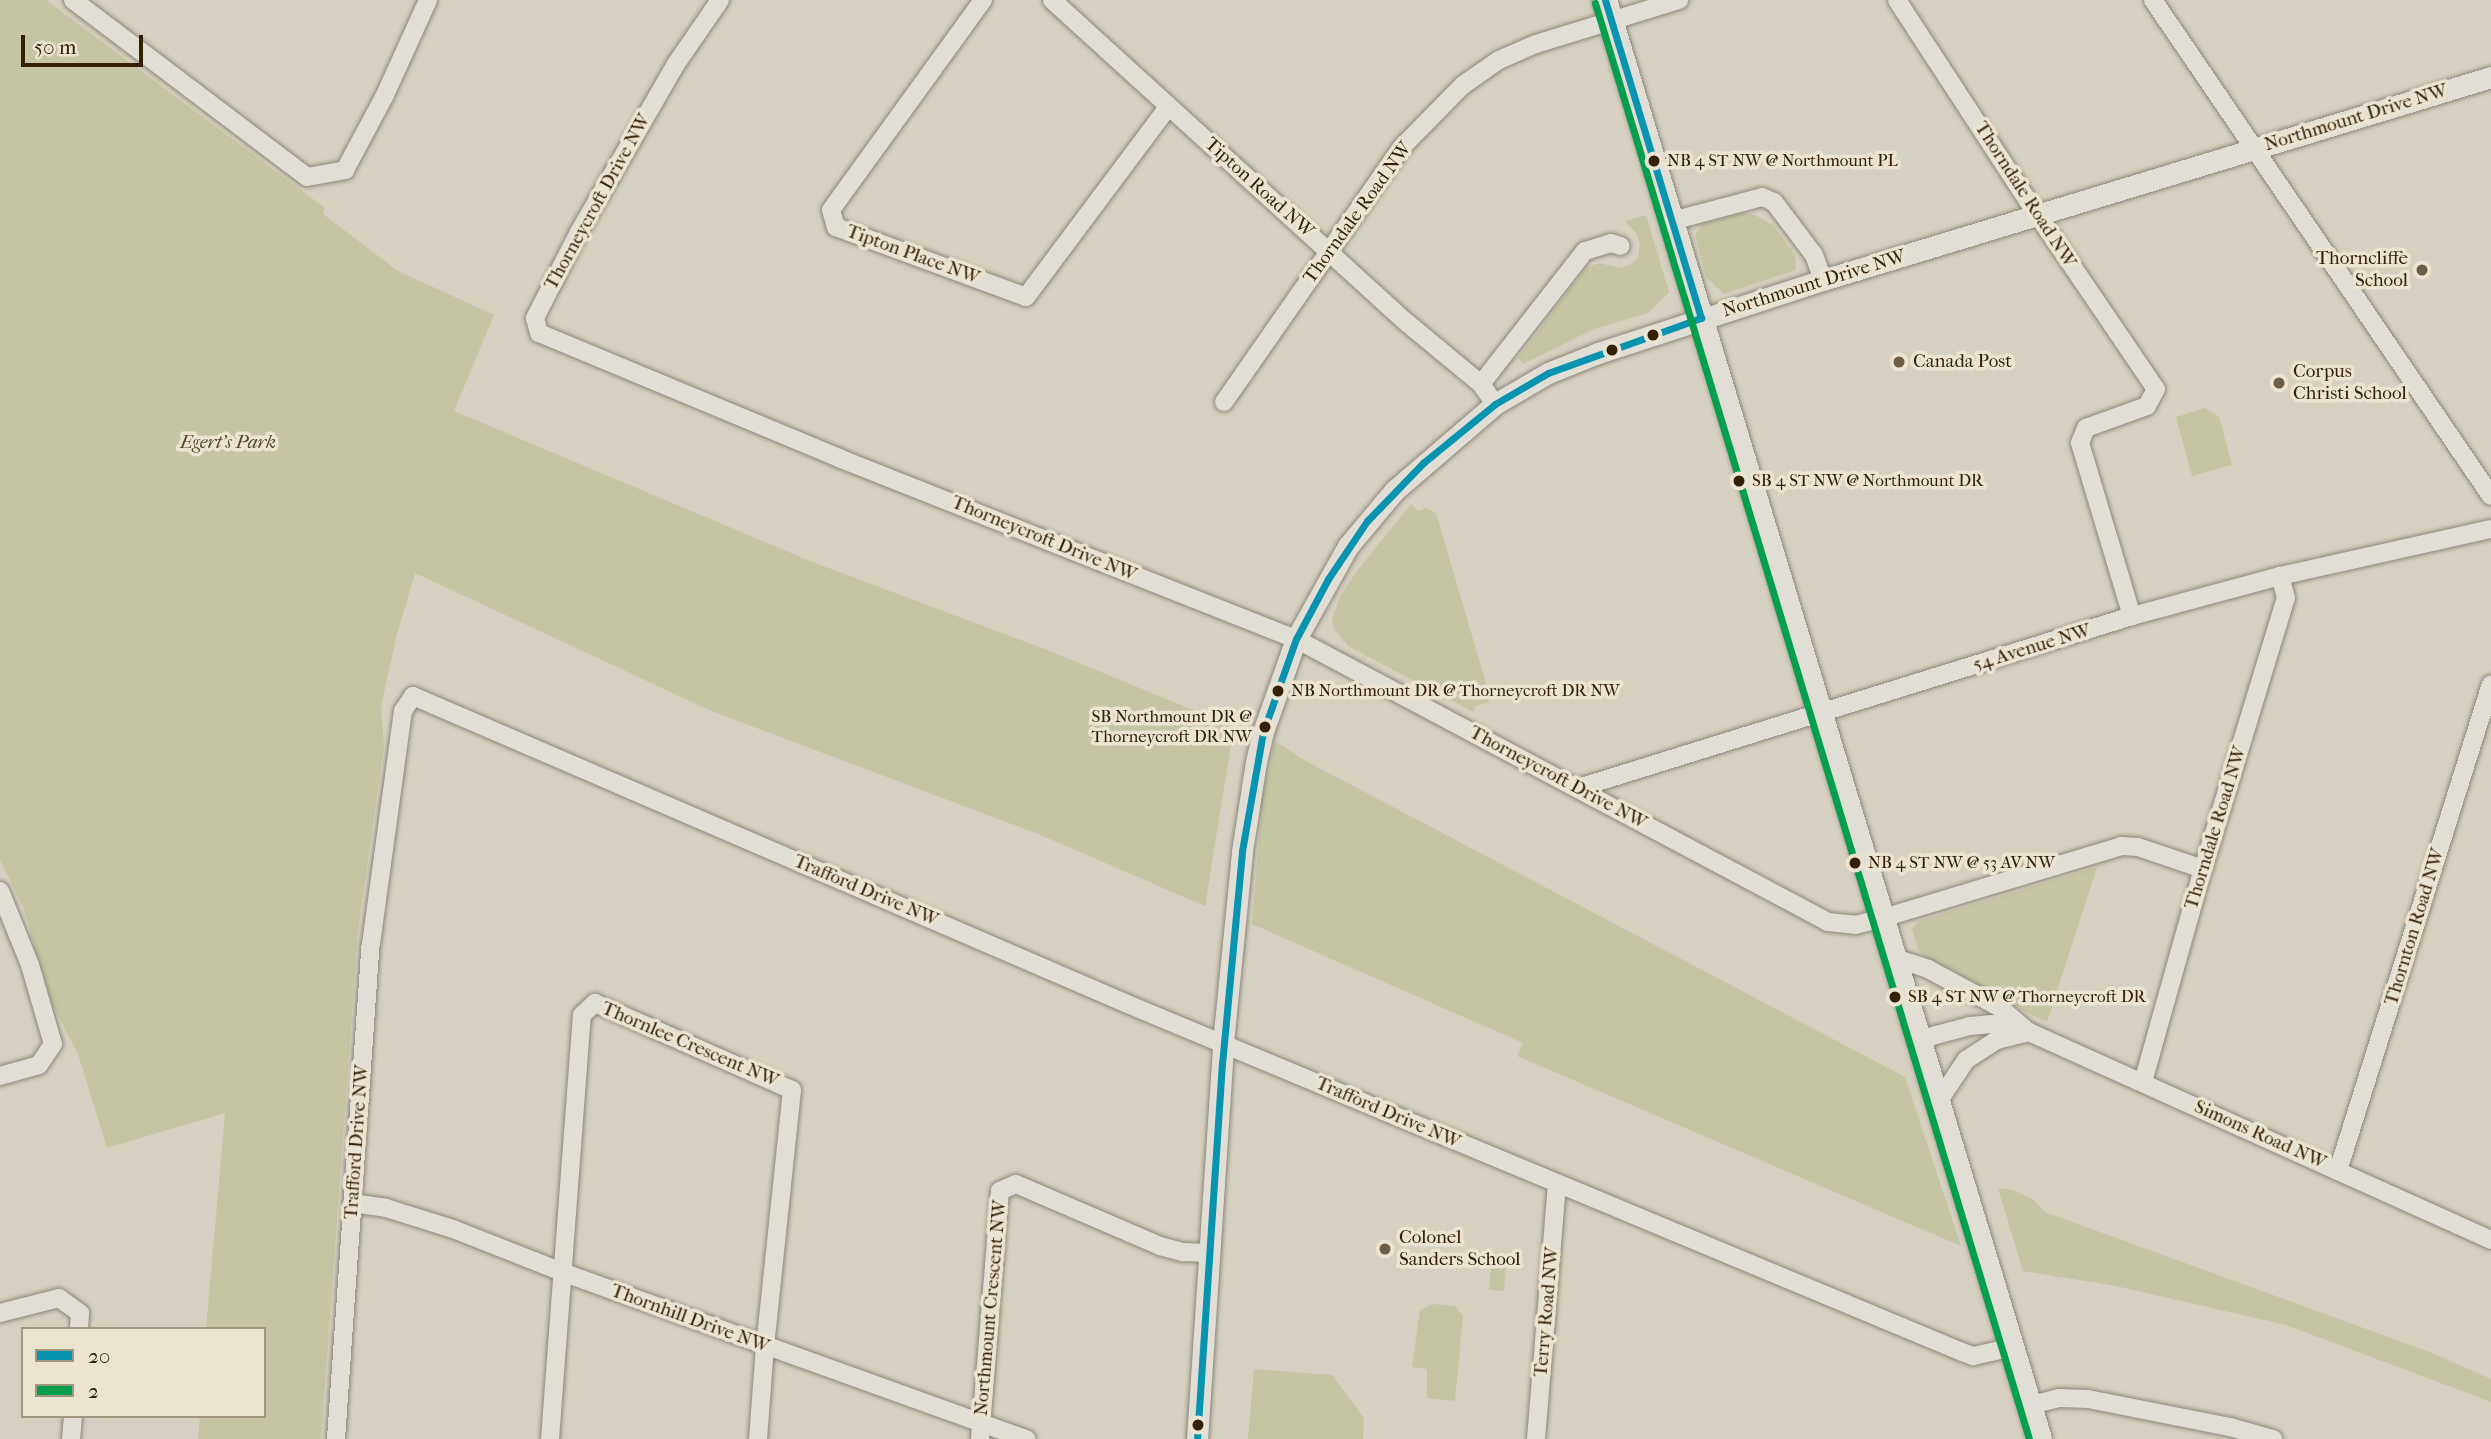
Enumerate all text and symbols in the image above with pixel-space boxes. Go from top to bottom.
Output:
scale bar [24,21,147,65]
text: 50 m [34,35,77,59]
street label: Northmount Drive NW [2262,79,2450,157]
street label: Thorneycroft Drive NW [540,110,656,294]
street label: Thorndale Road NW [1969,118,2081,272]
street label: Tipton Road NW [1200,133,1318,243]
street label: Thorndale Road NW [1299,138,1417,288]
place label: NB 4 ST NW @ Northmount PL [1667,151,1898,171]
marker: NB 4 ST NW @ Northmount PL [1647,154,1661,168]
street label: Tipton Place NW [843,220,983,290]
street label: Northmount Drive NW [1720,245,1908,323]
place label: Thorncliffe School [2316,248,2408,292]
marker: Thorncliffe School [2414,262,2430,278]
unlabelled marker [1646,328,1660,342]
unlabelled marker [1605,343,1619,357]
place label: Canada Post [1913,351,2012,373]
marker: Canada Post [1891,354,1907,370]
place label: Corpus Christi School [2293,361,2407,405]
marker: Corpus Christi School [2271,375,2287,391]
park label: Egert's Park [180,432,276,454]
place label: SB 4 ST NW @ Northmount DR [1752,471,1983,491]
marker: SB 4 ST NW @ Northmount DR [1732,474,1746,488]
street label: Thorneycroft Drive NW [948,491,1140,587]
street label: 54 Avenue NW [1970,619,2094,677]
place label: NB Northmount DR @ Thorneycroft DR NW [1291,681,1620,701]
marker: NB Northmount DR @ Thorneycroft DR NW [1271,684,1285,698]
place label: SB Northmount DR @ Thorneycroft DR NW [1091,707,1252,747]
marker: SB Northmount DR @ Thorneycroft DR NW [1258,720,1272,734]
street label: Thorneycroft Drive NW [1465,722,1651,834]
street label: Thorndale Road NW [2180,744,2252,912]
street label: Thornton Road NW [2380,846,2450,1008]
street label: Trafford Drive NW [790,850,942,932]
place label: NB 4 ST NW @ 53 AV NW [1868,853,2055,873]
marker: NB 4 ST NW @ 53 AV NW [1848,856,1862,870]
place label: SB 4 ST NW @ Thorneycroft DR [1908,987,2146,1007]
marker: SB 4 ST NW @ Thorneycroft DR [1888,990,1902,1004]
street label: Thornlee Crescent NW [598,997,782,1093]
street label: Trafford Drive NW [340,1064,374,1220]
street label: Trafford Drive NW [1312,1072,1464,1154]
street label: Simons Road NW [2190,1096,2330,1174]
street label: Northmount Crescent NW [970,1199,1012,1417]
place label: Colonel Sanders School [1399,1227,1521,1271]
marker: Colonel Sanders School [1377,1241,1393,1257]
street label: Terry Road NW [1530,1246,1564,1378]
street label: Thornhill Drive NW [608,1280,772,1358]
legend [21,1327,266,1418]
text: 20 [88,1344,110,1368]
text: 2 [88,1379,99,1403]
unlabelled marker [1191,1418,1205,1432]

